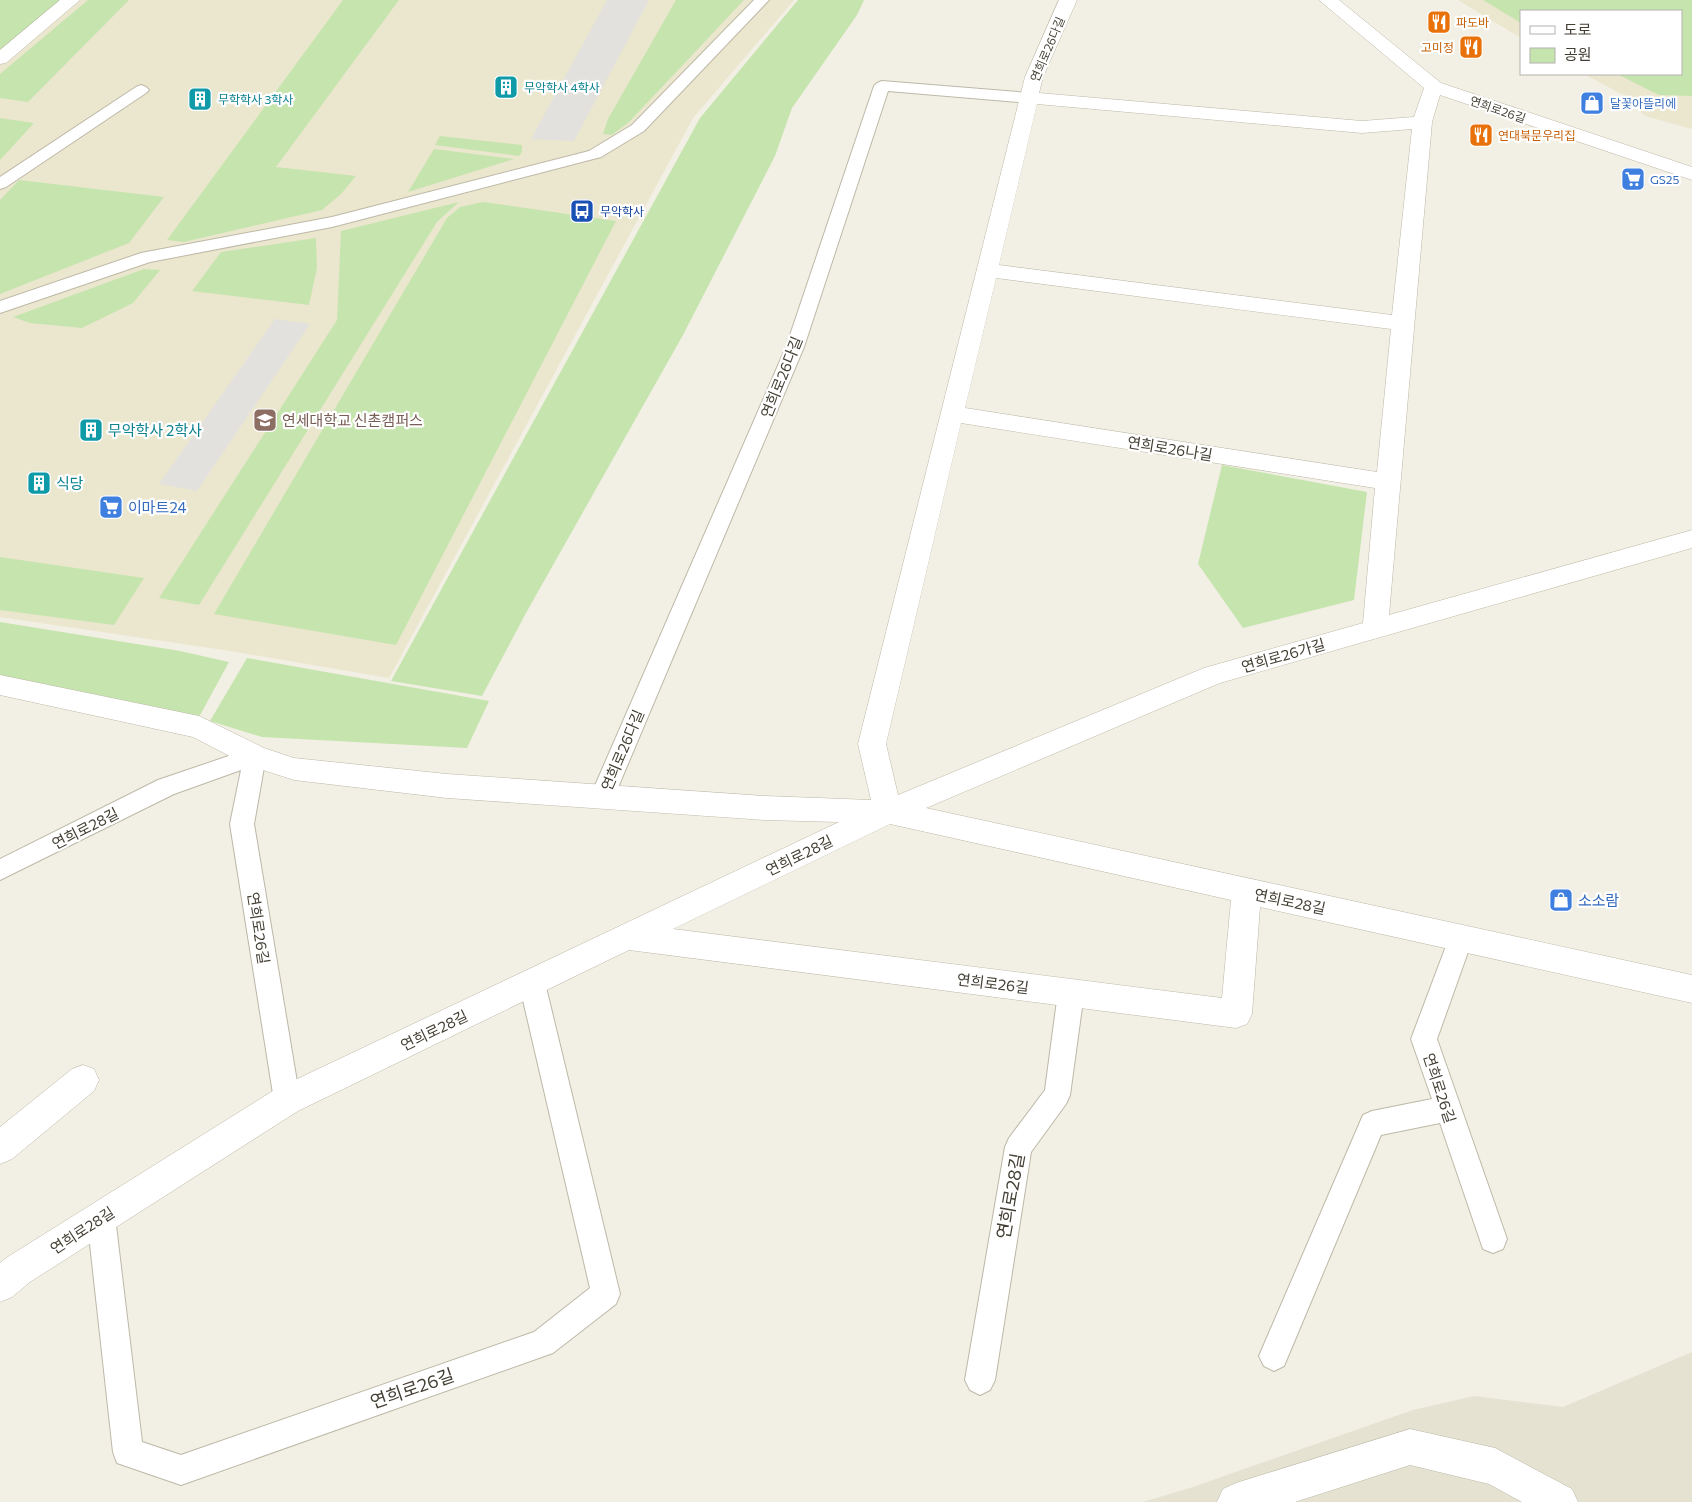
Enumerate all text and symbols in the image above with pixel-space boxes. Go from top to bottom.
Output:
restaurant icon: 파도바 [1426,9,1452,35]
legend [1520,10,1682,75]
street label: 연희로26다길 [1027,14,1067,84]
place label: 파도바 [1456,15,1489,29]
text: 도로 [1564,20,1592,38]
restaurant icon: 고미정 [1458,34,1484,60]
place label: 고미정 [1421,40,1454,54]
text: 공원 [1564,45,1592,63]
building icon: 무악학사 4학사 [493,74,519,100]
place label: 무악학사 4학사 [524,80,600,94]
building icon: 무학학사 3학사 [187,86,213,112]
shop icon: 달꽃아뜰리에 [1579,90,1605,116]
place label: 무학학사 3학사 [218,92,293,106]
street label: 연희로26길 [1468,93,1528,125]
place label: 달꽃아뜰리에 [1610,96,1676,110]
restaurant icon: 연대북문우리집 [1468,122,1494,148]
place label: 연대북문우리집 [1498,128,1575,142]
supermarket icon: GS25 [1620,166,1646,192]
place label: GS25 [1650,172,1679,186]
bus stop icon: 무악학사 [569,198,595,224]
place label: 무악학사 [600,204,644,218]
street label: 연희로26다길 [756,334,806,420]
school or university icon: 연세대학교 신촌캠퍼스 [252,407,278,433]
place label: 연세대학교 신촌캠퍼스 [282,411,423,429]
building icon: 무악학사 2학사 [78,417,104,443]
place label: 무악학사 2학사 [108,421,202,439]
street label: 연희로26나길 [1126,432,1214,464]
building icon: 식당 [26,470,52,496]
place label: 식당 [56,474,84,492]
supermarket icon: 이마트24 [98,494,124,520]
place label: 이마트24 [128,498,186,516]
street label: 연희로26가길 [1239,634,1327,676]
street label: 연희로26다길 [597,707,647,793]
street label: 연희로28길 [49,804,121,852]
street label: 연희로28길 [762,831,836,879]
street label: 연희로28길 [1253,885,1327,917]
shop icon: 소소람 [1548,887,1574,913]
street label: 연희로26길 [244,891,274,965]
place label: 소소람 [1578,891,1620,909]
street label: 연희로26길 [956,970,1030,996]
street label: 연희로28길 [397,1006,471,1054]
street label: 연희로26길 [1420,1051,1460,1125]
street label: 연희로28길 [992,1151,1028,1241]
street label: 연희로28길 [47,1203,117,1257]
street label: 연희로26길 [367,1363,457,1413]

